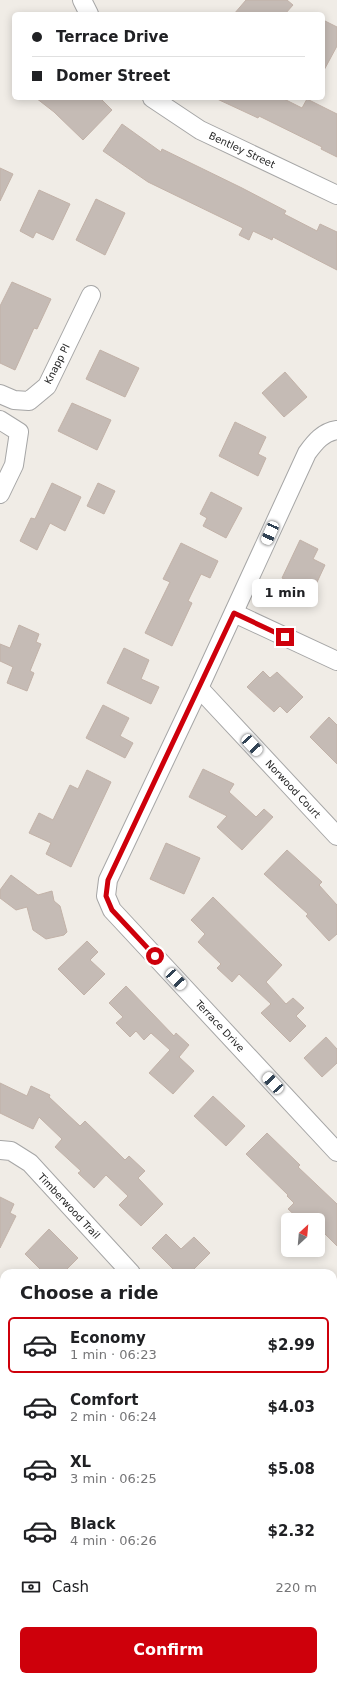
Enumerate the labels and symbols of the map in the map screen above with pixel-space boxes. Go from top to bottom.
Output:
street label: Bentley Street [207,130,277,170]
street label: Knapp Pl [42,342,72,386]
car [260,520,280,546]
callout: 1 min [252,579,318,607]
route end [276,628,294,646]
car [239,732,265,758]
street label: Norwood Court [263,758,323,820]
route start [146,947,164,965]
car [163,966,189,992]
street label: Terrace Drive [193,997,247,1054]
car [260,1070,286,1096]
street label: Timberwood Trail [35,1170,102,1241]
north arrow [281,1213,325,1257]

